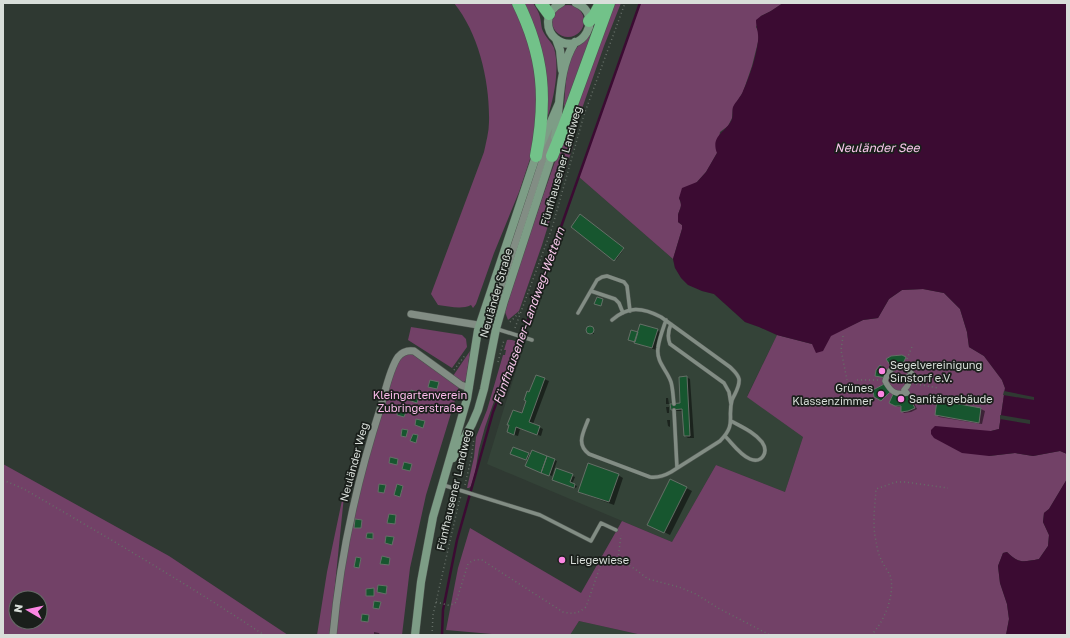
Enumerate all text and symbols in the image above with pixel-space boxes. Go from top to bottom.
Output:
street label: Fünfhausener Landweg [537,104,584,227]
water label: Neuländer See [835,140,921,155]
water label: Fünfhausener-Landweg-Wettern [489,225,568,406]
street label: Neuländer Straße [477,247,515,339]
place label: Segelvereinigung Sinstorf e.V. [890,358,982,384]
marker: Segelvereinigung Sinstorf e.V. [877,366,887,376]
place label: Grünes Klassenzimmer [792,381,874,407]
park label: Kleingartenverein Zubringerstraße [373,388,467,414]
marker: Grünes Klassenzimmer [876,389,886,399]
place label: Sanitärgebäude [909,392,993,405]
marker: Sanitärgebäude [896,394,906,404]
street label: Neuländer Weg [337,421,370,503]
street label: Fünfhausener Landweg [433,428,474,552]
place label: Liegewiese [570,553,629,566]
marker: Liegewiese [557,555,567,565]
north arrow [8,590,48,630]
text: N [11,603,25,614]

